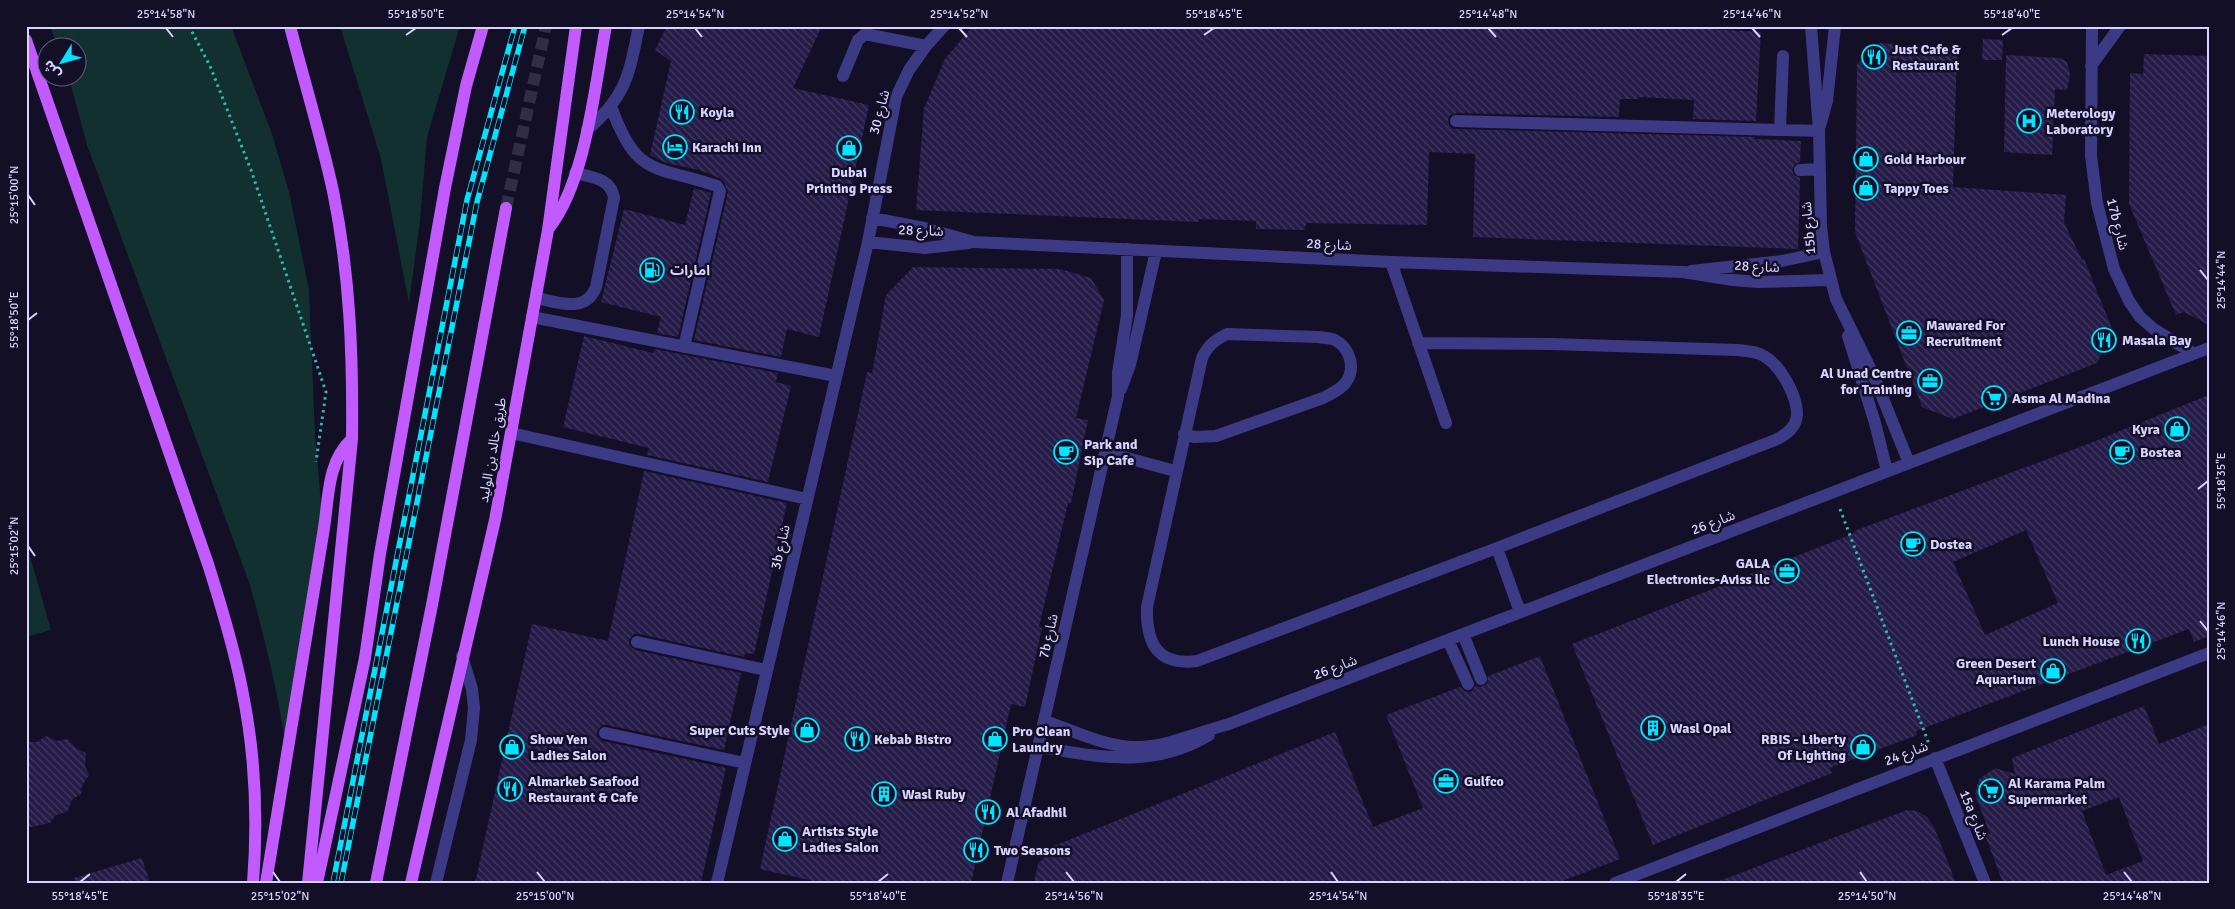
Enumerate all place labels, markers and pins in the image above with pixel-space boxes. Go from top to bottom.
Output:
place label: Just Cafe & Restaurant [1892,41,1962,74]
restaurant icon: Just Cafe & Restaurant [1861,44,1887,70]
restaurant icon: Koyla [669,99,695,125]
place label: Koyla [700,104,734,121]
place label: Meterology Laboratory [2046,105,2115,138]
hospital icon: Meterology Laboratory [2016,108,2042,134]
hotel icon: Karachi Inn [662,134,688,160]
shop icon: Dubai Printing Press [836,135,862,161]
place label: Karachi Inn [692,139,762,156]
shop icon: Gold Harbour [1853,146,1879,172]
place label: Gold Harbour [1884,151,1966,168]
place label: Dubai Printing Press [806,164,892,197]
shop icon: Tappy Toes [1853,175,1879,201]
place label: Tappy Toes [1884,180,1949,197]
fuel station icon: امارات [639,257,665,283]
place label: امارات [670,262,710,279]
place label: Mawared For Recruitment [1926,317,2006,350]
office icon: Mawared For Recruitment [1896,320,1922,346]
restaurant icon: Masala Bay [2091,327,2117,353]
place label: Masala Bay [2122,332,2192,349]
place label: Al Unad Centre for Training [1820,365,1912,398]
office icon: Al Unad Centre for Training [1917,368,1943,394]
supermarket icon: Asma Al Madina [1981,385,2007,411]
place label: Asma Al Madina [2012,390,2110,407]
shop icon: Kyra [2164,416,2190,442]
place label: Kyra [2132,421,2160,438]
place label: Park and Sip Cafe [1084,436,1138,469]
cafe icon: Park and Sip Cafe [1053,439,1079,465]
cafe icon: Bostea [2109,439,2135,465]
place label: Bostea [2140,444,2181,461]
cafe icon: Dostea [1900,531,1926,557]
place label: Dostea [1930,536,1972,553]
place label: GALA Electronics-Aviss llc [1646,555,1770,588]
office icon: GALA Electronics-Aviss llc [1774,558,1800,584]
restaurant icon: Lunch House [2125,628,2151,654]
place label: Lunch House [2042,633,2120,650]
place label: Green Desert Aquarium [1956,655,2037,688]
shop icon: Green Desert Aquarium [2040,658,2066,684]
building icon: Wasl Opal [1640,715,1666,741]
shop icon: Super Cuts Style [794,717,820,743]
place label: Wasl Opal [1670,720,1732,737]
place label: Super Cuts Style [689,722,790,739]
place label: Pro Clean Laundry [1012,723,1071,756]
restaurant icon: Kebab Bistro [844,726,870,752]
shop icon: Pro Clean Laundry [982,726,1008,752]
place label: Show Yen Ladies Salon [530,731,607,764]
place label: Kebab Bistro [874,731,952,748]
place label: RBIS - Liberty Of Lighting [1761,731,1846,764]
shop icon: Show Yen Ladies Salon [499,734,525,760]
shop icon: RBIS - Liberty Of Lighting [1850,734,1876,760]
office icon: Gulfco [1433,768,1459,794]
place label: Almarkeb Seafood Restaurant & Cafe [528,773,639,806]
place label: Gulfco [1464,773,1504,790]
place label: Al Karama Palm Supermarket [2008,775,2105,808]
restaurant icon: Almarkeb Seafood Restaurant & Cafe [497,776,523,802]
supermarket icon: Al Karama Palm Supermarket [1978,778,2004,804]
building icon: Wasl Ruby [871,781,897,807]
place label: Wasl Ruby [902,786,966,803]
restaurant icon: Al Afadhil [975,799,1001,825]
place label: Al Afadhil [1006,804,1067,821]
place label: Artists Style Ladies Salon [802,823,879,856]
shop icon: Artists Style Ladies Salon [772,826,798,852]
restaurant icon: Two Seasons [963,837,989,863]
place label: Two Seasons [994,842,1070,859]

